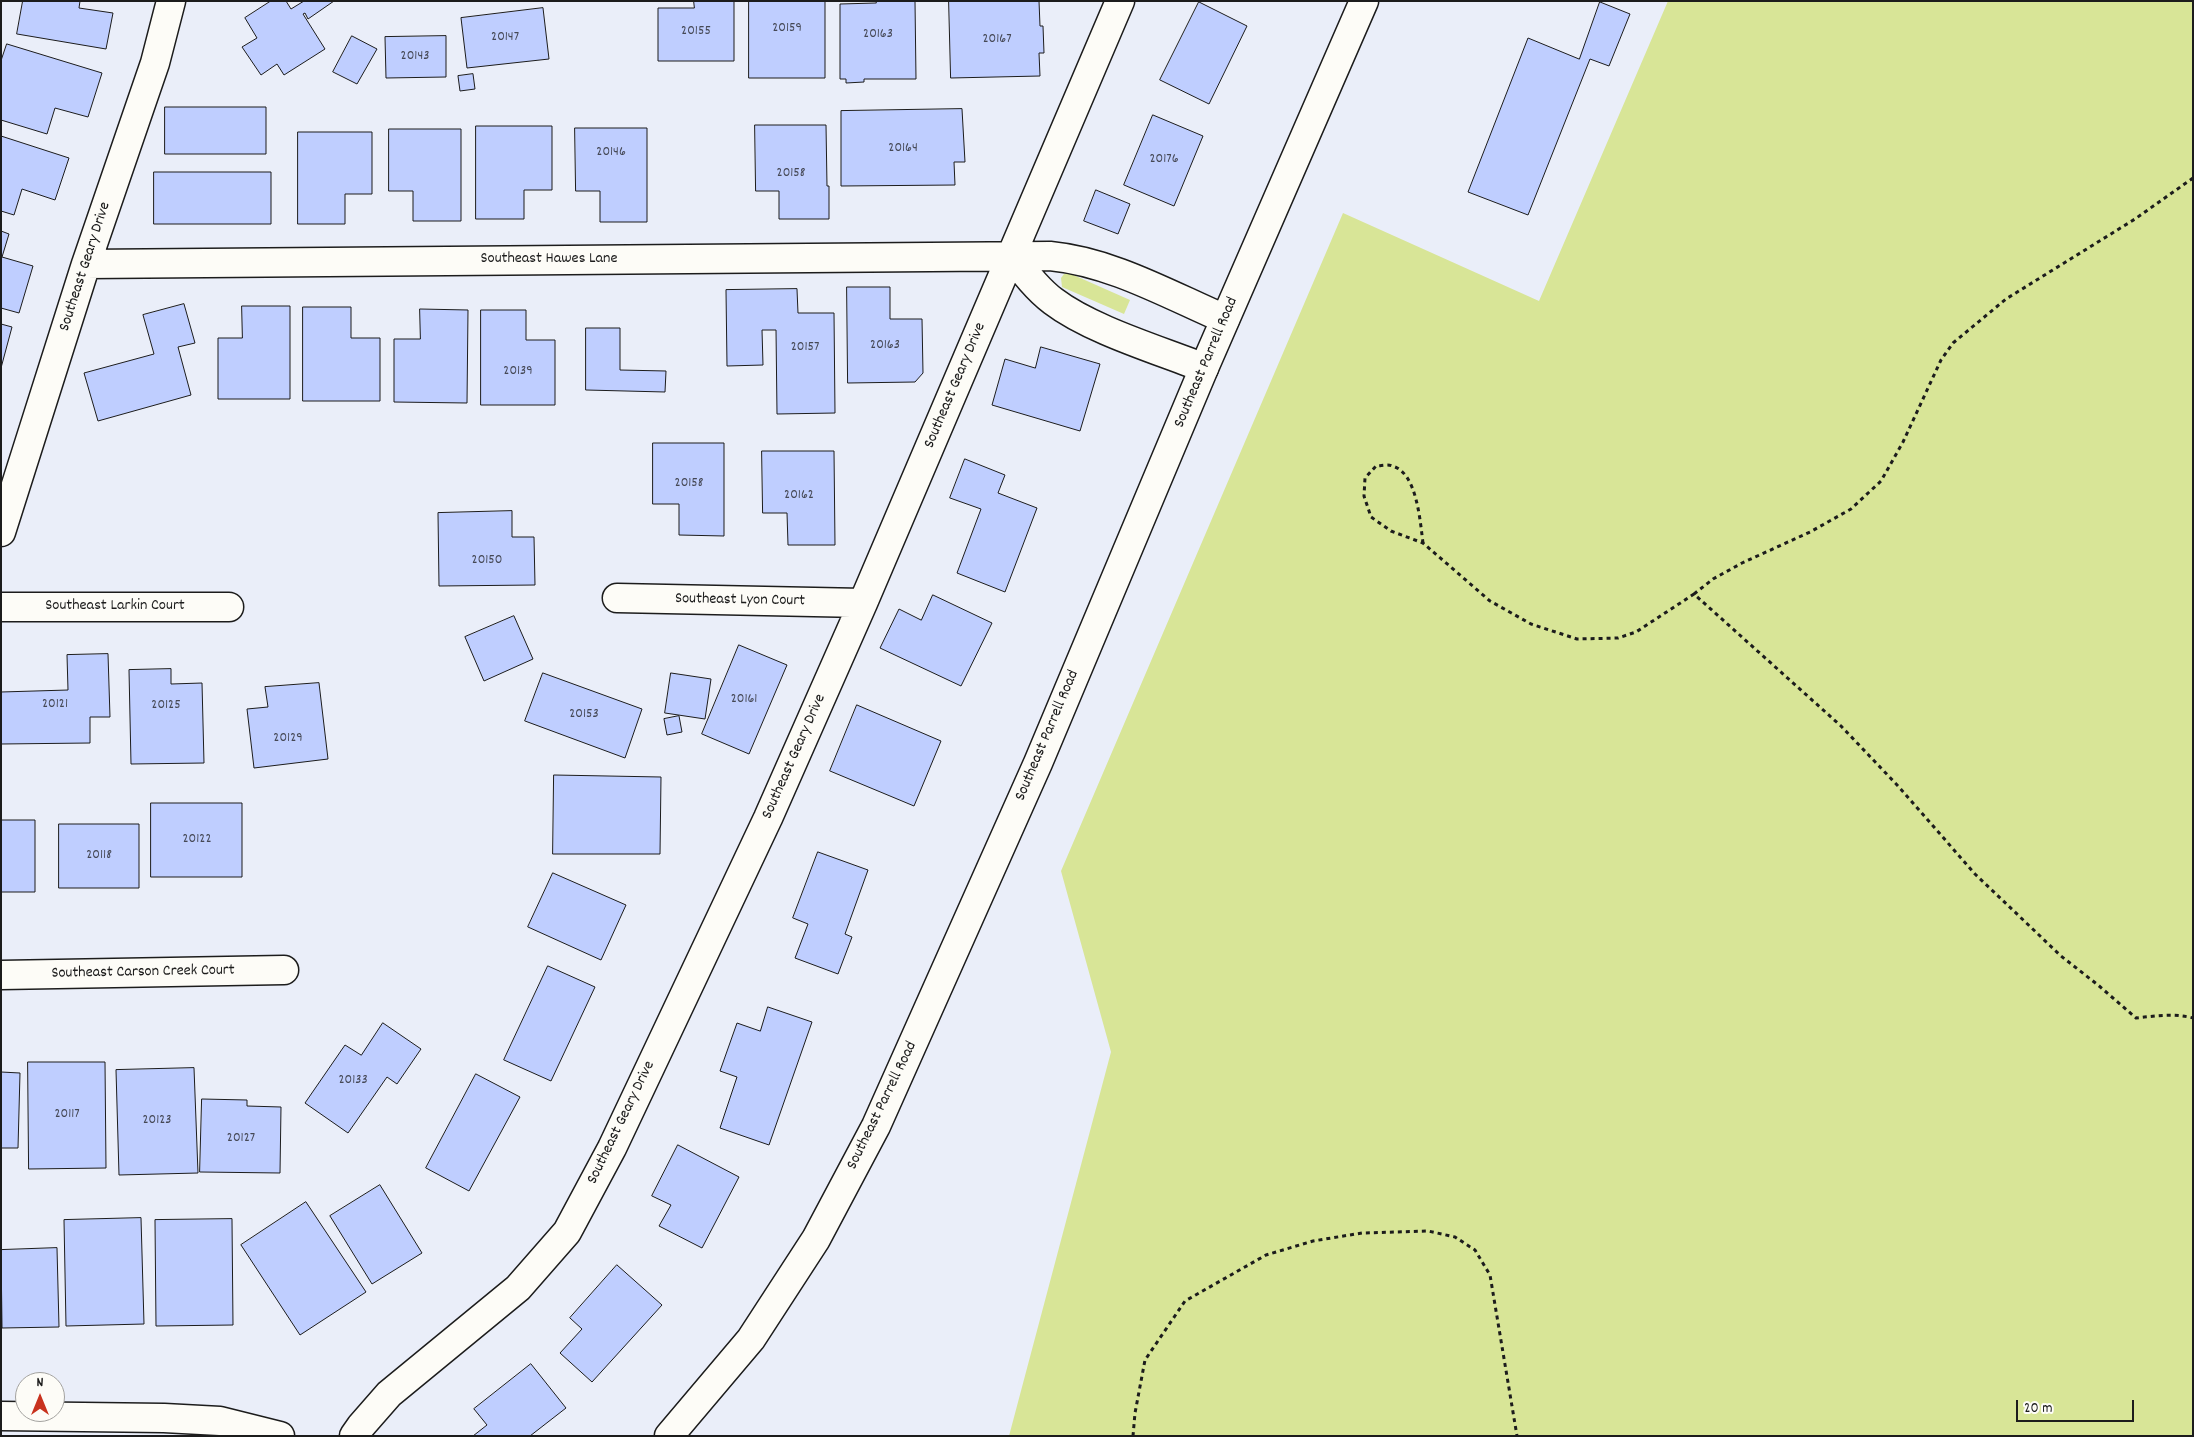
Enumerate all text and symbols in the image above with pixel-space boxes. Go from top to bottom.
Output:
house number: 20159 [772,21,802,37]
house number: 20155 [681,24,711,40]
house number: 20163 [863,27,893,43]
house number: 20147 [491,30,519,46]
house number: 20167 [982,32,1012,48]
house number: 20143 [401,49,429,65]
house number: 20164 [888,141,918,157]
house number: 20146 [596,145,626,161]
house number: 20176 [1149,152,1179,168]
house number: 20158 [777,166,805,182]
street label: Southeast Geary Drive [56,200,116,334]
street label: Southeast Hawes Lane [480,250,618,270]
street label: Southeast Parrell Road [1171,295,1243,431]
street label: Southeast Geary Drive [921,320,991,452]
house number: 20163 [870,338,900,354]
house number: 20157 [791,340,819,356]
house number: 20139 [503,364,533,380]
house number: 20158 [675,476,703,492]
house number: 20162 [784,488,814,504]
house number: 20150 [472,553,502,569]
street label: Southeast Lyon Court [675,590,805,612]
street label: Southeast Larkin Court [45,597,185,617]
street label: Southeast Parrell Road [1012,668,1084,804]
house number: 20161 [731,692,757,708]
street label: Southeast Geary Drive [759,692,831,822]
house number: 20121 [42,697,68,713]
house number: 20125 [151,698,181,714]
house number: 20153 [569,707,599,723]
house number: 20129 [273,731,303,747]
house number: 20122 [182,832,212,848]
house number: 20118 [86,848,112,864]
street label: Southeast Carson Creek Court [51,962,235,984]
street label: Southeast Parrell Road [844,1039,922,1173]
street label: Southeast Geary Drive [584,1058,660,1188]
house number: 20133 [338,1073,368,1089]
house number: 20117 [54,1107,80,1123]
house number: 20123 [142,1113,172,1129]
house number: 20127 [227,1131,255,1147]
north arrow [15,1372,65,1422]
text: N [37,1373,43,1393]
scale bar [2019,1390,2136,1422]
text: 20 m [2024,1398,2052,1420]

